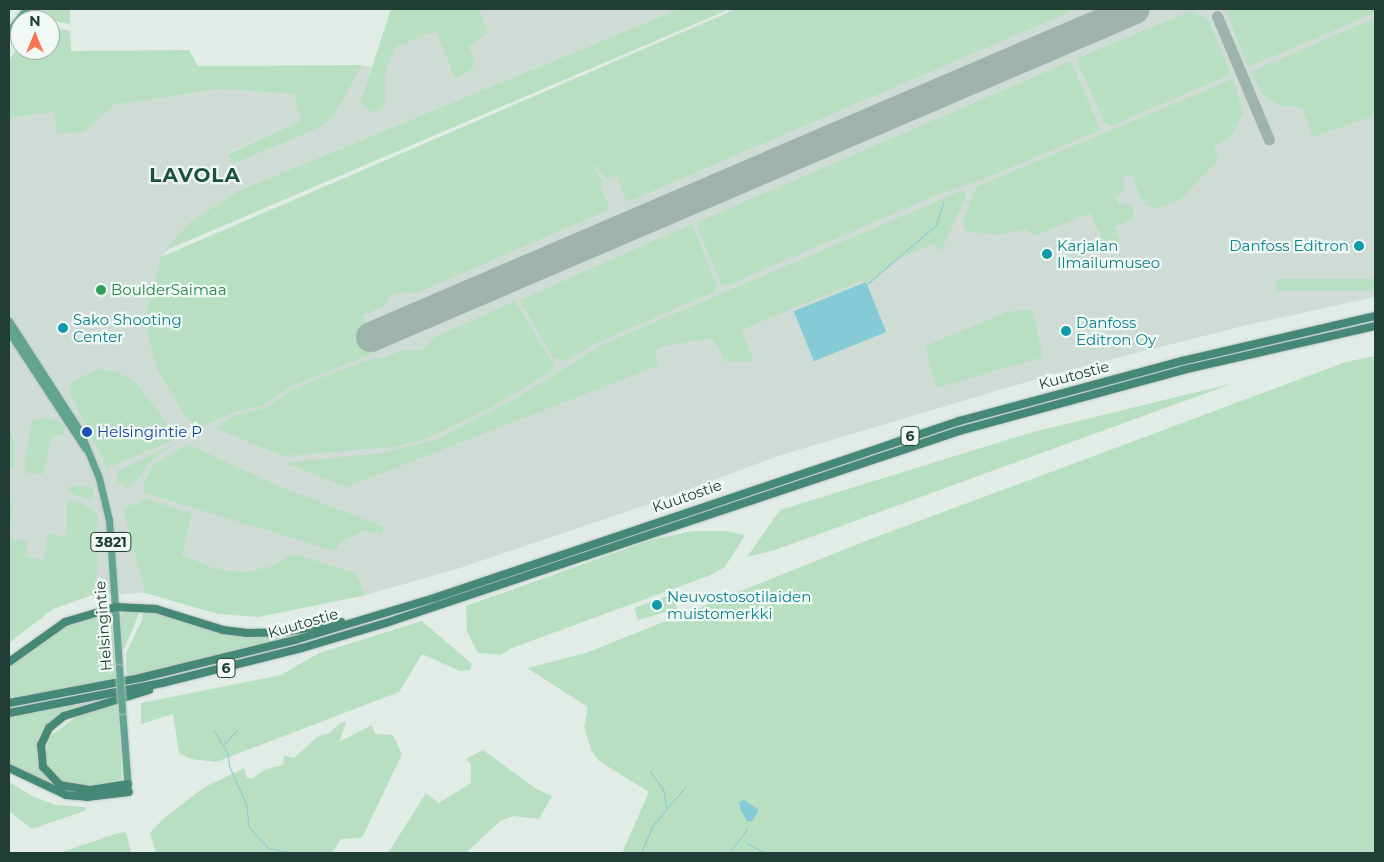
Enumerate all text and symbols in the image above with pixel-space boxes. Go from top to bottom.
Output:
north arrow [10,10,60,60]
text: N [29,12,41,30]
district label: LAVOLA [148,163,242,187]
place label: Karjalan Ilmailumuseo [1057,236,1160,271]
place label: Danfoss Editron [1229,237,1349,255]
marker: Danfoss Editron [1353,240,1365,252]
marker: Karjalan Ilmailumuseo [1041,248,1053,260]
place label: BoulderSaimaa [111,281,227,299]
marker: BoulderSaimaa [95,284,107,296]
place label: Sako Shooting Center [73,310,182,345]
place label: Danfoss Editron Oy [1076,313,1156,348]
marker: Sako Shooting Center [57,322,69,334]
marker: Danfoss Editron Oy [1060,325,1072,337]
street label: Kuutostie [1037,357,1111,393]
place label: Helsingintie P [97,423,202,441]
road number: 6 [900,424,920,448]
marker: Helsingintie P [81,426,93,438]
street label: Kuutostie [650,476,724,516]
road number: 3821 [90,530,132,554]
street label: Helsingintie [91,580,115,672]
place label: Neuvostosotilaiden muistomerkki [667,587,811,622]
marker: Neuvostosotilaiden muistomerkki [651,599,663,611]
street label: Kuutostie [266,604,340,642]
road number: 6 [216,656,236,680]

